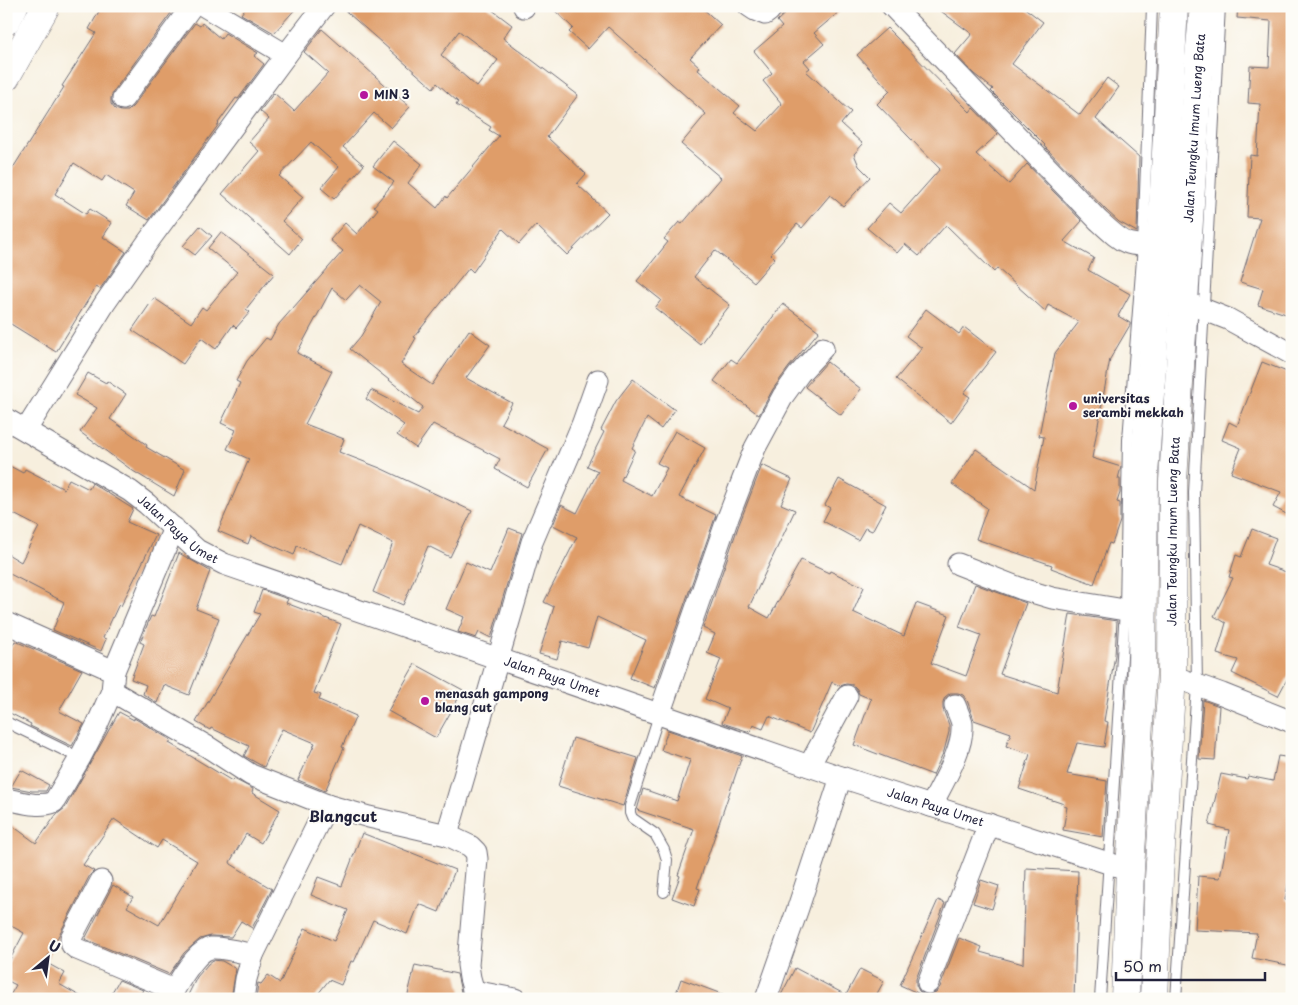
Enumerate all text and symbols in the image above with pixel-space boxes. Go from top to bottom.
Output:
street label: Jalan Teungku Imum Lueng Bata [1179,32,1209,223]
place label: MIN 3 [374,85,410,103]
marker: MIN 3 [358,89,370,101]
place label: universitas serambi mekkah [1083,389,1184,421]
marker: universitas serambi mekkah [1067,400,1079,412]
street label: Jalan Teungku Imum Lueng Bata [1162,435,1184,626]
street label: Jalan Paya Umet [134,490,222,567]
street label: Jalan Paya Umet [502,651,603,701]
place label: menasah gampong blang cut [435,684,549,716]
marker: menasah gampong blang cut [419,695,431,707]
street label: Jalan Paya Umet [885,782,986,830]
district label: Blangcut [309,804,377,827]
north arrow [22,932,72,982]
text: U [45,934,64,958]
scale bar [1116,950,1264,982]
text: 50 m [1123,954,1162,977]

